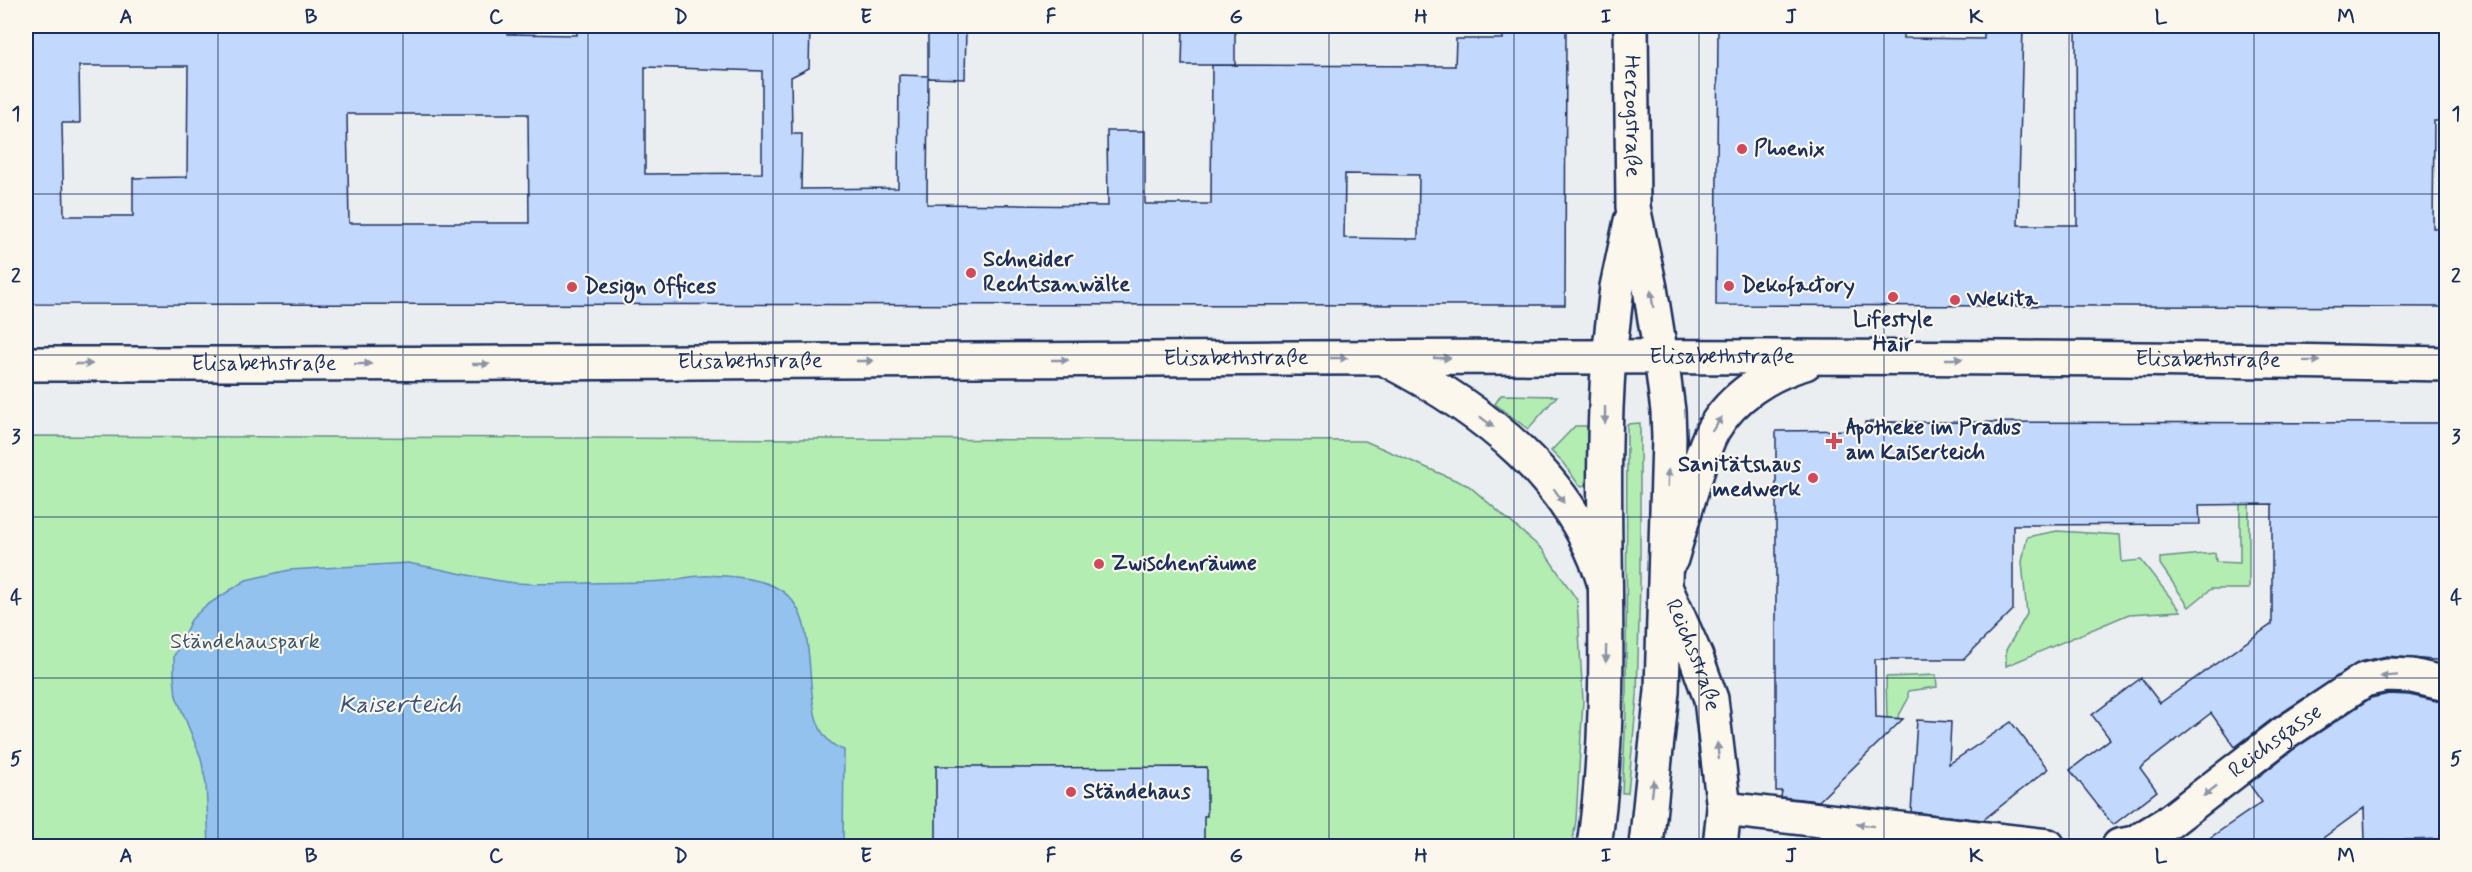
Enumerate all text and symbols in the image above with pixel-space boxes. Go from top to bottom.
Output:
text: A [119,4,133,31]
text: B [305,4,318,31]
text: C [489,4,504,31]
text: D [674,4,688,31]
text: E [860,4,872,31]
text: F [1046,4,1057,31]
text: G [1229,4,1243,31]
text: H [1414,4,1428,31]
text: I [1601,4,1611,31]
text: J [1785,4,1797,31]
text: K [1969,4,1984,31]
text: L [2155,4,2168,31]
text: M [2337,4,2355,31]
street label: Herzogstraße [1617,55,1647,177]
text: 1 [12,101,20,128]
text: 1 [2452,101,2460,128]
place label: Phoenix [1754,135,1825,163]
marker: Phoenix [1735,142,1749,156]
place label: Schneider Rechtsanwälte [983,246,1130,299]
text: 2 [11,263,21,290]
text: 2 [2451,263,2461,290]
marker: Schneider Rechtsanwälte [964,266,978,280]
place label: Dekofactory [1741,272,1855,300]
place label: Design Offices [584,273,716,304]
marker: Dekofactory [1722,279,1736,293]
marker: Design Offices [565,280,579,294]
place label: Wekita [1966,286,2038,314]
one-way arrow [1647,289,1656,308]
marker: Lifestyle Hair [1886,290,1900,304]
marker: Wekita [1948,293,1962,307]
place label: Lifestyle Hair [1853,306,1933,359]
street label: Elisabethstraße [1649,343,1795,371]
street label: Elisabethstraße [1163,344,1309,373]
street label: Elisabethstraße [2135,345,2281,375]
street label: Elisabethstraße [677,347,823,376]
street label: Elisabethstraße [191,350,337,378]
one-way arrow [1329,353,1348,363]
one-way arrow [1433,353,1452,363]
one-way arrow [1945,354,1964,364]
one-way arrow [1050,355,1069,365]
one-way arrow [855,356,874,366]
one-way arrow [2303,356,2322,366]
one-way arrow [74,359,93,369]
one-way arrow [353,359,372,369]
one-way arrow [471,359,490,369]
one-way arrow [1600,406,1610,425]
place label: Apotheke im Pradus am Kaiserteich [1846,414,2021,467]
one-way arrow [1479,415,1495,428]
one-way arrow [1711,417,1723,433]
text: 3 [11,424,21,451]
text: 3 [2451,424,2461,451]
marker: Apotheke im Pradus am Kaiserteich [1827,434,1841,448]
place label: Sanitätshaus medwerk [1678,451,1802,504]
one-way arrow [1663,469,1673,488]
marker: Sanitätshaus medwerk [1806,471,1820,485]
one-way arrow [1553,488,1564,504]
place label: Zwischenräume [1111,550,1257,578]
marker: Zwischenräume [1092,557,1106,571]
text: 4 [10,585,22,612]
text: 4 [2450,585,2462,612]
street label: Reichsstraße [1658,595,1726,713]
park label: Ständehauspark [170,628,320,656]
one-way arrow [1601,644,1611,663]
one-way arrow [2380,671,2399,680]
water label: Kaiserteich [339,690,461,721]
street label: Reichsgasse [2223,698,2328,785]
one-way arrow [1713,741,1723,760]
text: 5 [10,746,22,773]
text: 5 [2450,746,2462,773]
place label: Ständehaus [1083,778,1191,806]
one-way arrow [1648,779,1658,798]
one-way arrow [2202,784,2217,796]
marker: Ständehaus [1064,785,1078,799]
one-way arrow [1855,821,1874,830]
text: A [119,843,133,870]
text: B [305,843,318,870]
text: C [489,843,504,870]
text: D [674,843,688,870]
text: E [860,843,872,870]
text: F [1046,843,1057,870]
text: G [1229,843,1243,870]
text: H [1414,843,1428,870]
text: I [1601,843,1611,870]
text: J [1785,843,1797,870]
text: K [1969,843,1984,870]
text: L [2155,843,2168,870]
text: M [2337,843,2355,870]

